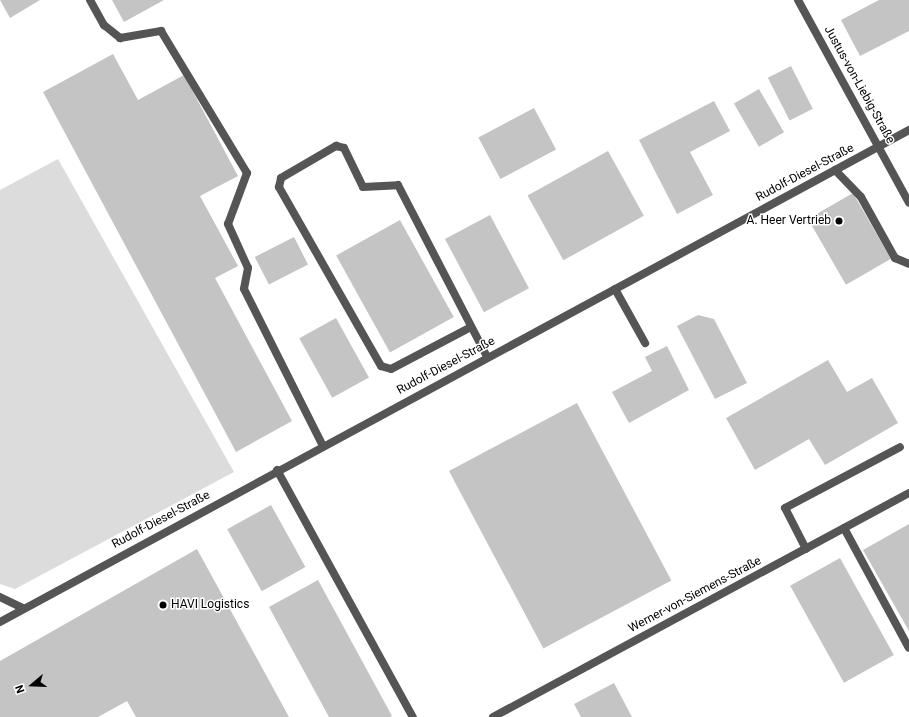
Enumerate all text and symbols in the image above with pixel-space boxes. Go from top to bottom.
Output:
street label: Justus-von-Liebig-Straße [821,24,897,146]
street label: Rudolf-Diesel-Straße [754,141,856,205]
place label: A. Heer Vertrieb [747,214,831,228]
marker: A. Heer Vertrieb [834,216,844,226]
street label: Rudolf-Diesel-Straße [395,334,497,398]
street label: Rudolf-Diesel-Straße [110,488,212,552]
street label: Werner-von-Siemens-Straße [626,554,764,636]
place label: HAVI Logistics [171,598,249,612]
marker: HAVI Logistics [158,600,168,610]
north arrow [12,665,52,705]
text: N [13,683,28,695]

